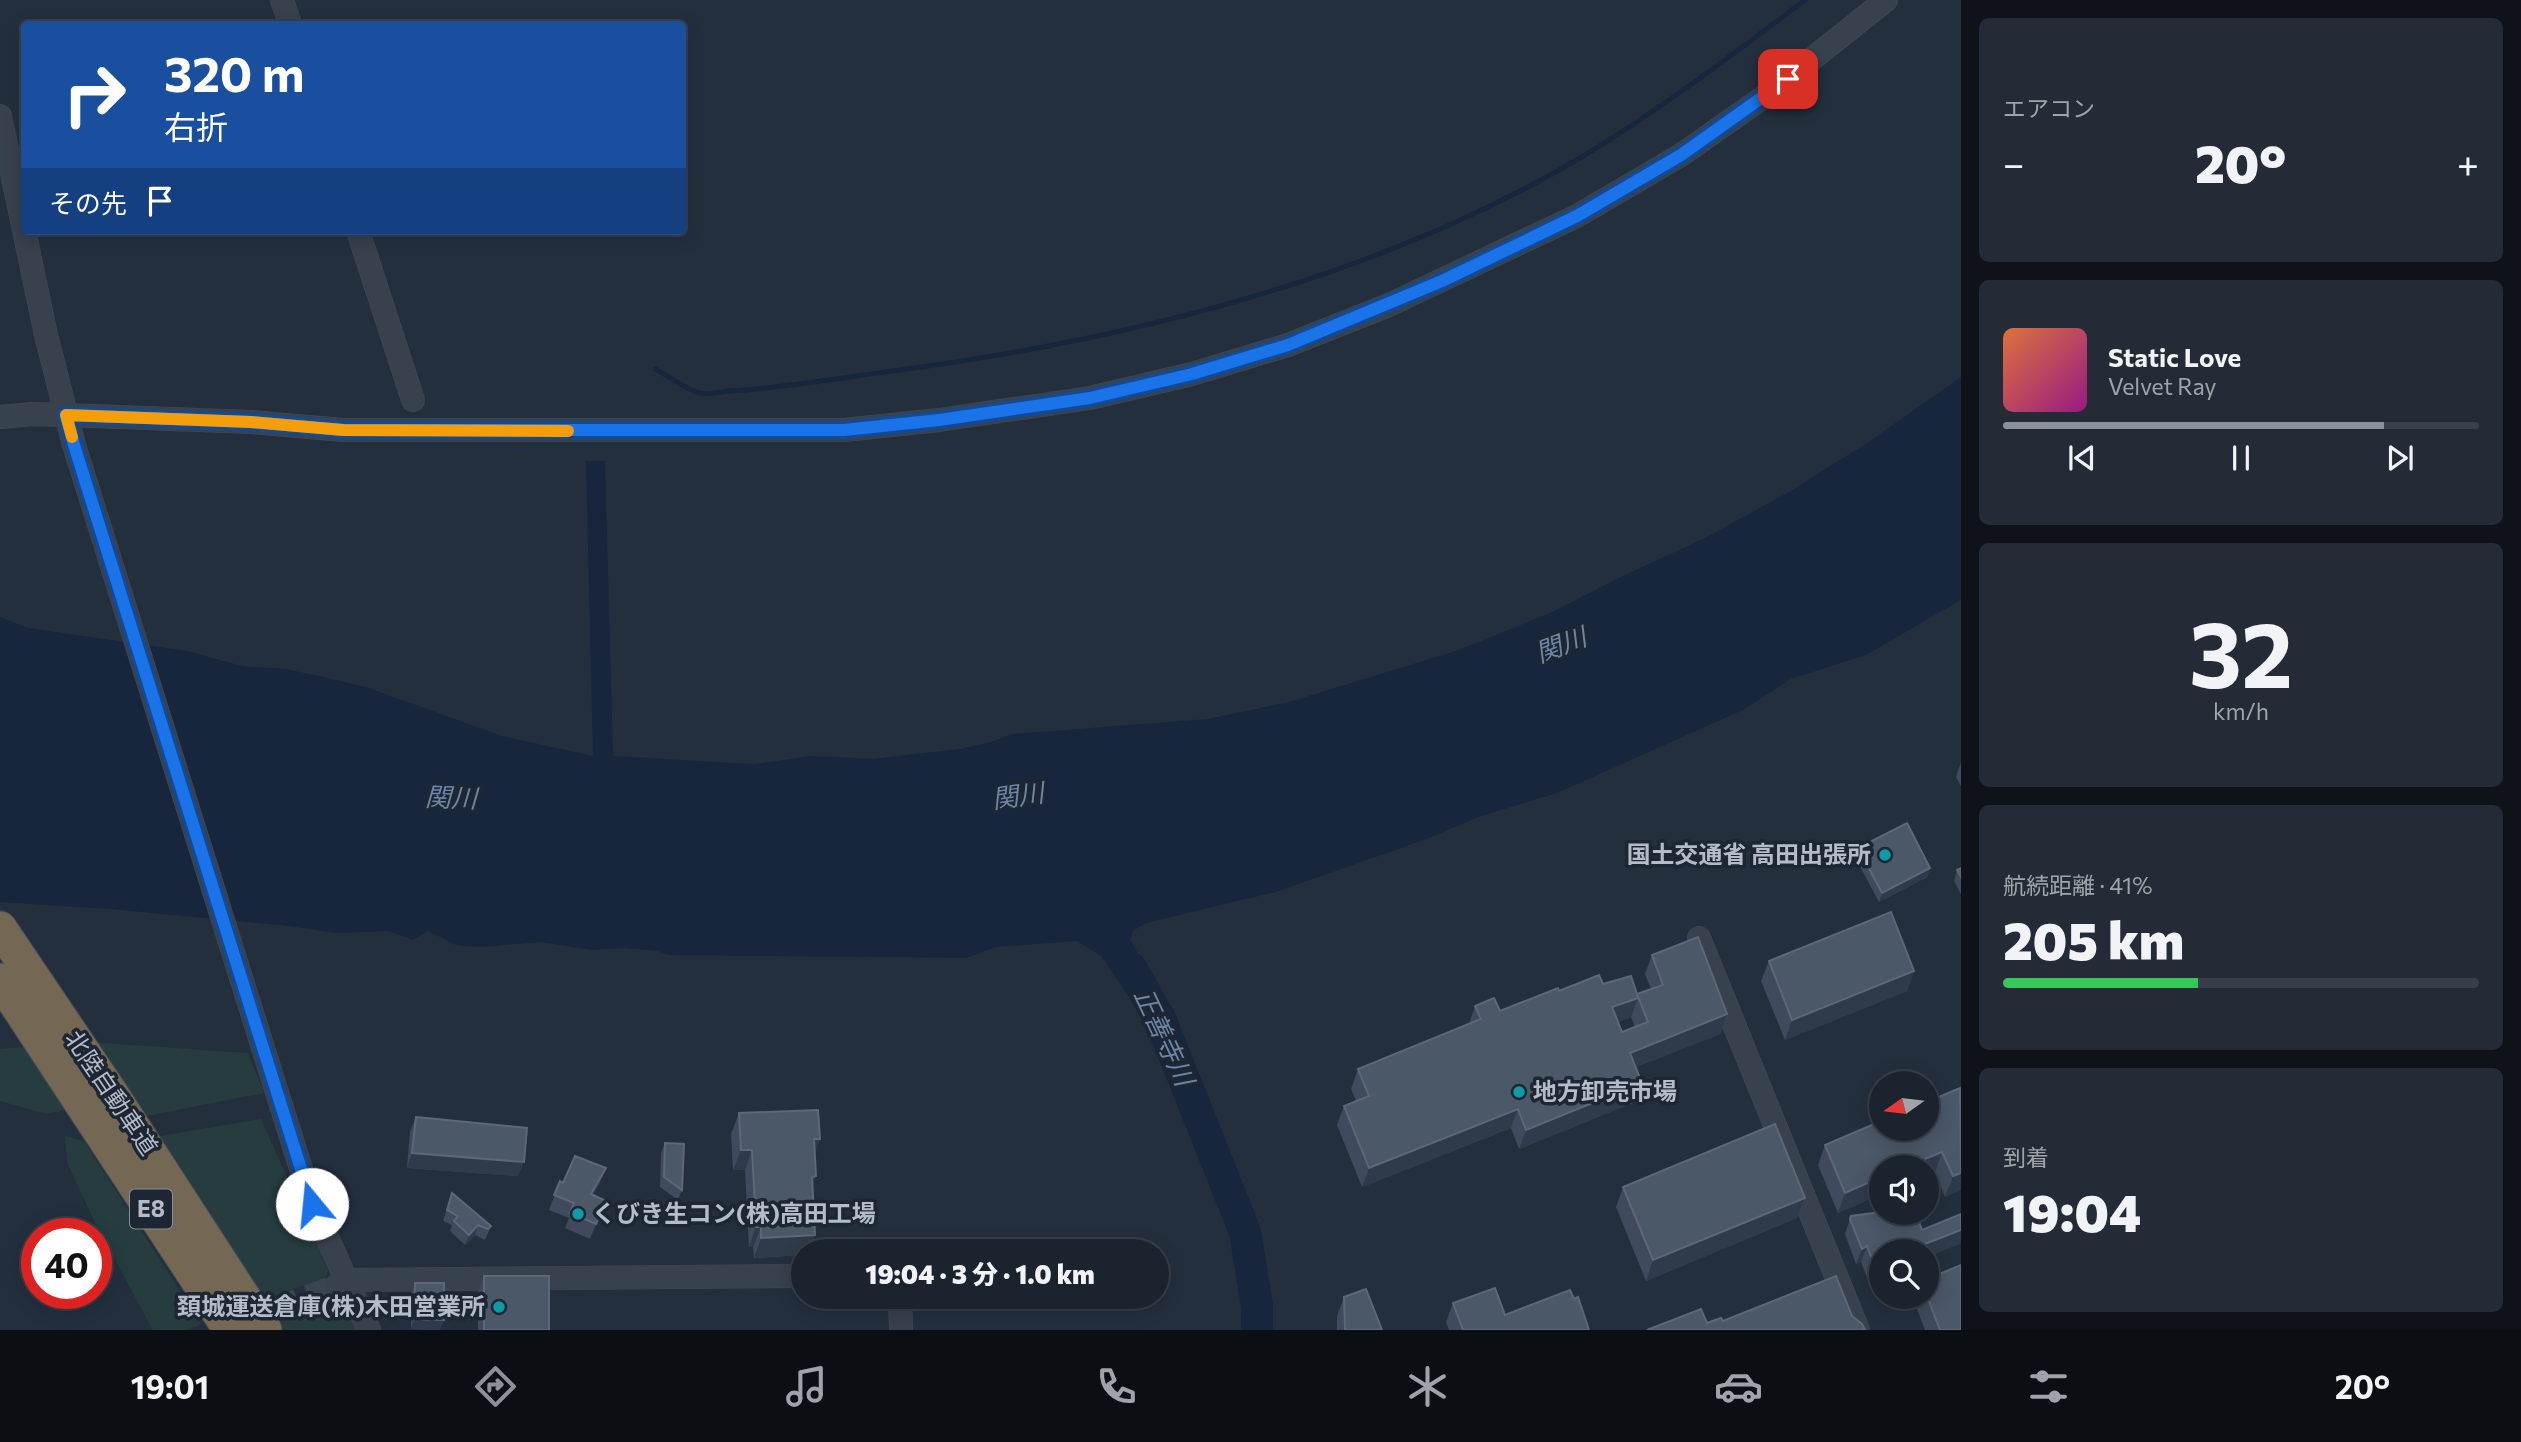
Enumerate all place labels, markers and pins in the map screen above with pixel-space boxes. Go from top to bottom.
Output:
pin [1758,49,1818,109]
place label: 国土交通省 高田出張所 [1626,839,1871,868]
marker: 国土交通省 高田出張所 [1877,847,1893,863]
place label: 地方卸売市場 [1533,1076,1677,1105]
marker: 地方卸売市場 [1511,1084,1527,1100]
place label: くびき生コン(株)高田工場 [592,1198,876,1227]
marker: くびき生コン(株)高田工場 [570,1206,586,1222]
place label: 頚城運送倉庫(株)木田営業所 [177,1291,485,1320]
marker: 頚城運送倉庫(株)木田営業所 [491,1299,507,1315]

